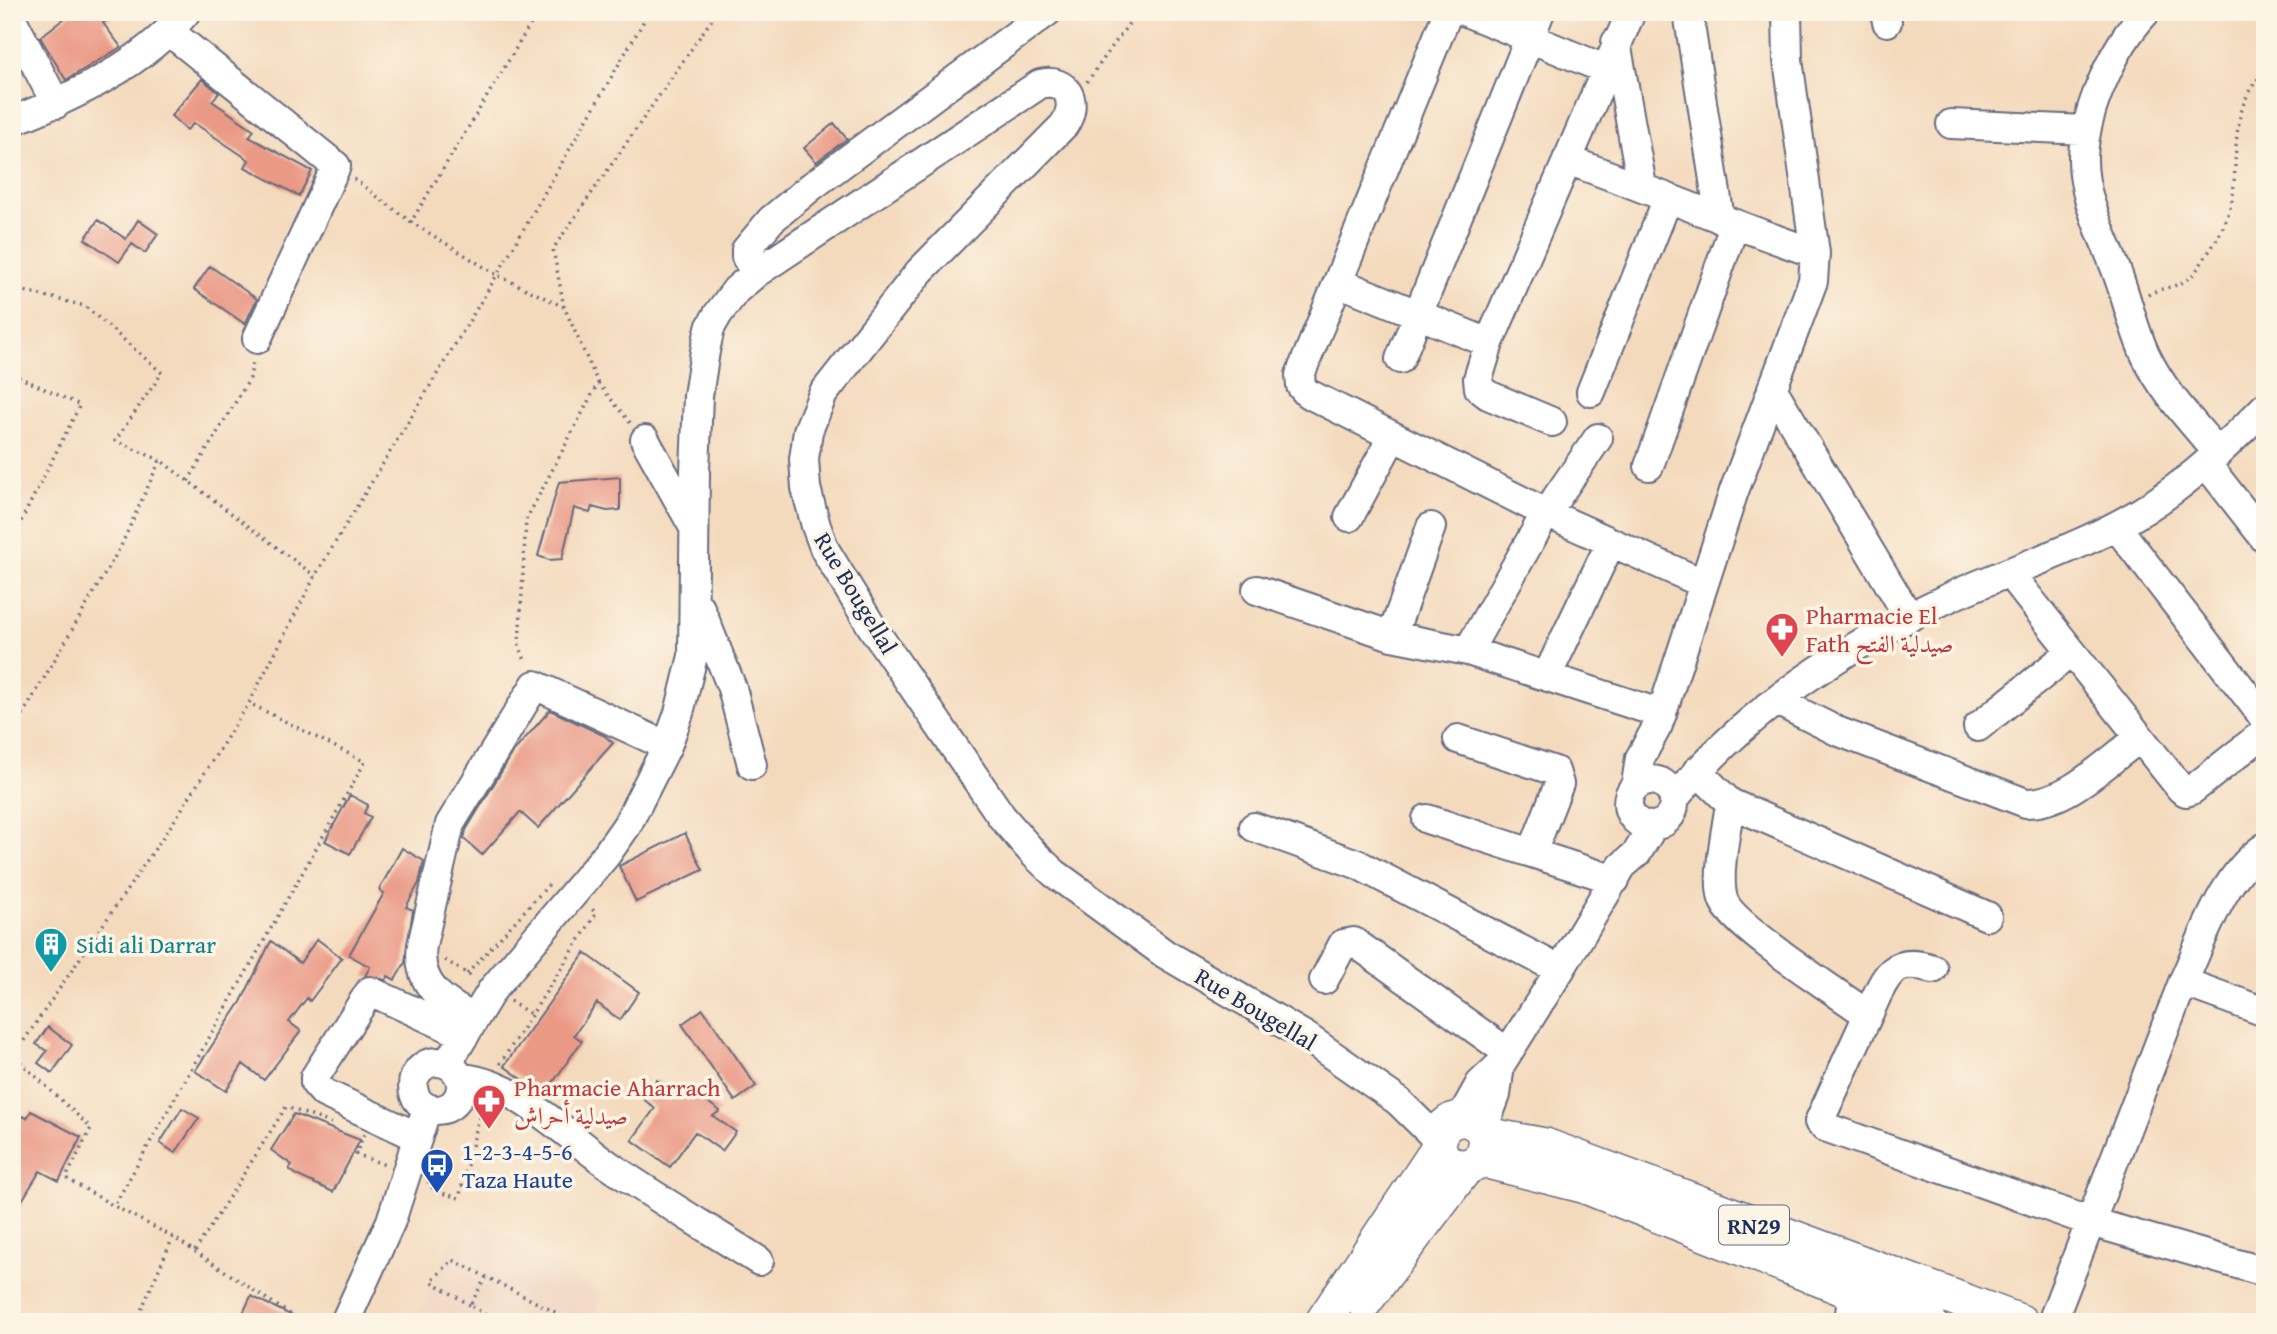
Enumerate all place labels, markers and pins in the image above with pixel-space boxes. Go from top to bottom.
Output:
place label: Pharmacie El Fath صيدلية الفتح [1806,598,1953,665]
pharmacy icon: Pharmacie El Fath صيدلية الفتح [1763,610,1801,659]
building icon: Sidi ali Darrar [32,925,70,974]
place label: Sidi ali Darrar [76,927,216,962]
place label: Pharmacie Aharrach صيدلية أحراش [514,1070,721,1133]
pharmacy icon: Pharmacie Aharrach صيدلية أحراش [470,1082,508,1131]
place label: 1-2-3-4-5-6 Taza Haute [462,1134,573,1197]
bus stop icon: 1-2-3-4-5-6 Taza Haute [418,1146,456,1195]

